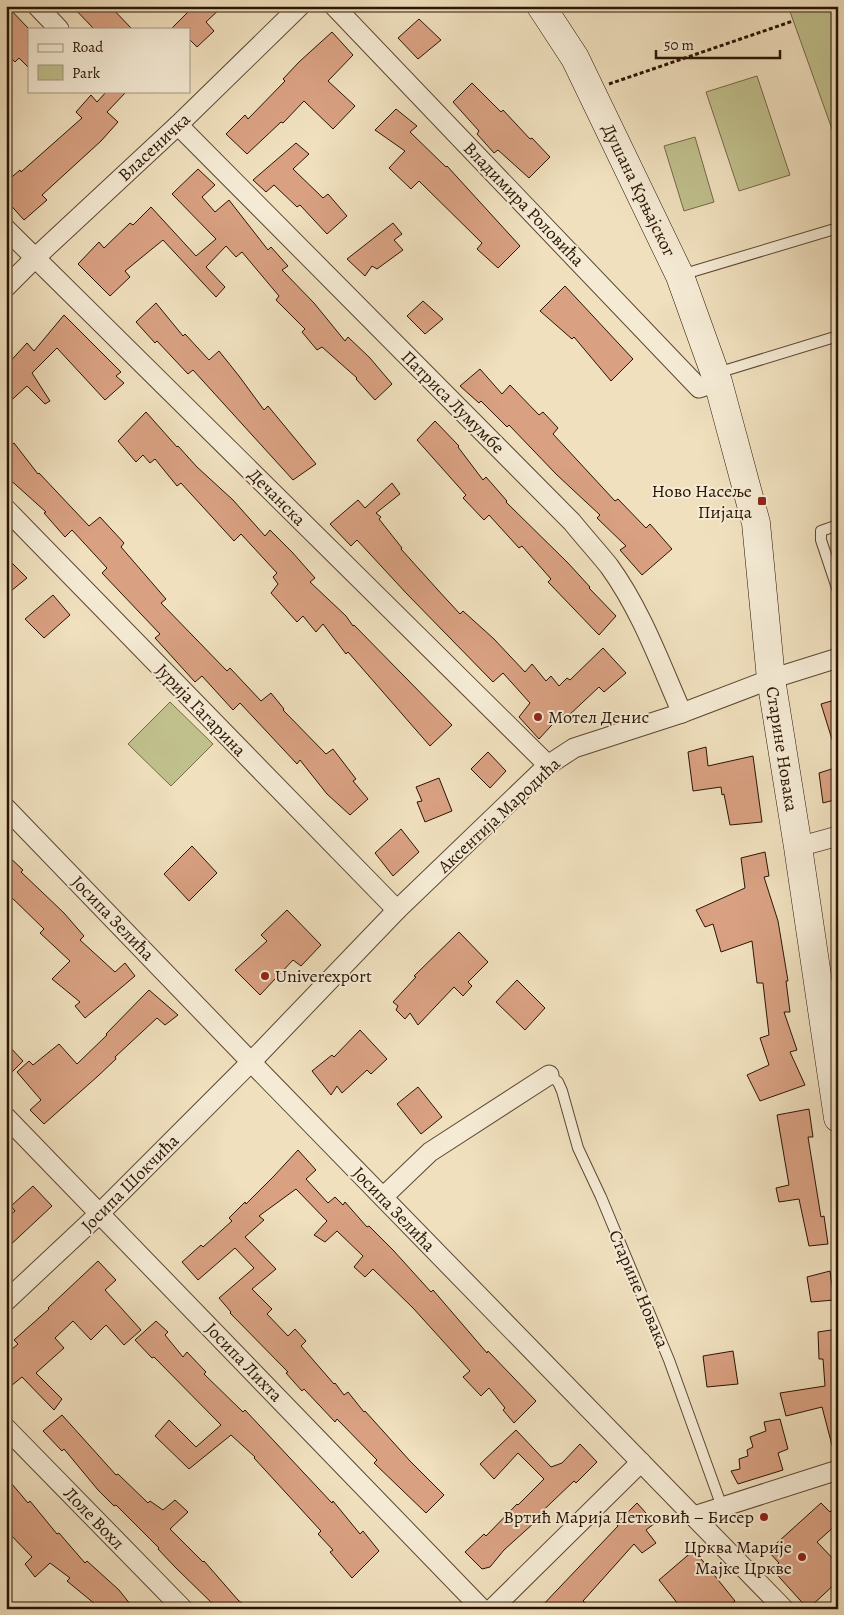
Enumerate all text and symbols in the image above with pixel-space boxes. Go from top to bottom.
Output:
legend [28,28,190,92]
scale bar [656,28,780,60]
text: 50 m [664,35,694,55]
text: Road [72,37,104,57]
text: Park [72,63,101,83]
street label: Власеничка [113,107,196,187]
street label: Душана Крњајског [596,120,682,261]
street label: Владимира Роловића [458,136,590,272]
street label: Патриса Лумумбе [396,345,510,459]
street label: Дечанска [243,463,311,531]
place label: Ново Насеље Пијаца [651,479,753,524]
marker: Ново Насеље Пијаца [756,495,768,507]
street label: Јурија Гагарина [151,658,252,762]
street label: Старине Новака [760,685,804,814]
place label: Мотел Денис [548,705,649,729]
marker: Мотел Денис [532,711,544,723]
street label: Аксентија Мародића [432,751,566,879]
street label: Јосипа Зелића [66,870,160,966]
place label: Univerexport [275,964,372,988]
marker: Univerexport [259,970,271,982]
street label: Јосипа Шокчића [76,1128,185,1237]
street label: Јосипа Зелића [347,1161,441,1257]
street label: Старине Новака [603,1226,675,1352]
street label: Јосипа Лихта [200,1317,289,1407]
street label: Лоле Вохл [58,1482,130,1555]
place label: Вртић Марија Петковић – Бисер [503,1505,754,1529]
marker: Вртић Марија Петковић – Бисер [758,1511,770,1523]
place label: Црква Марије Мајке Цркве [684,1535,792,1580]
marker: Црква Марије Мајке Цркве [796,1551,808,1563]

